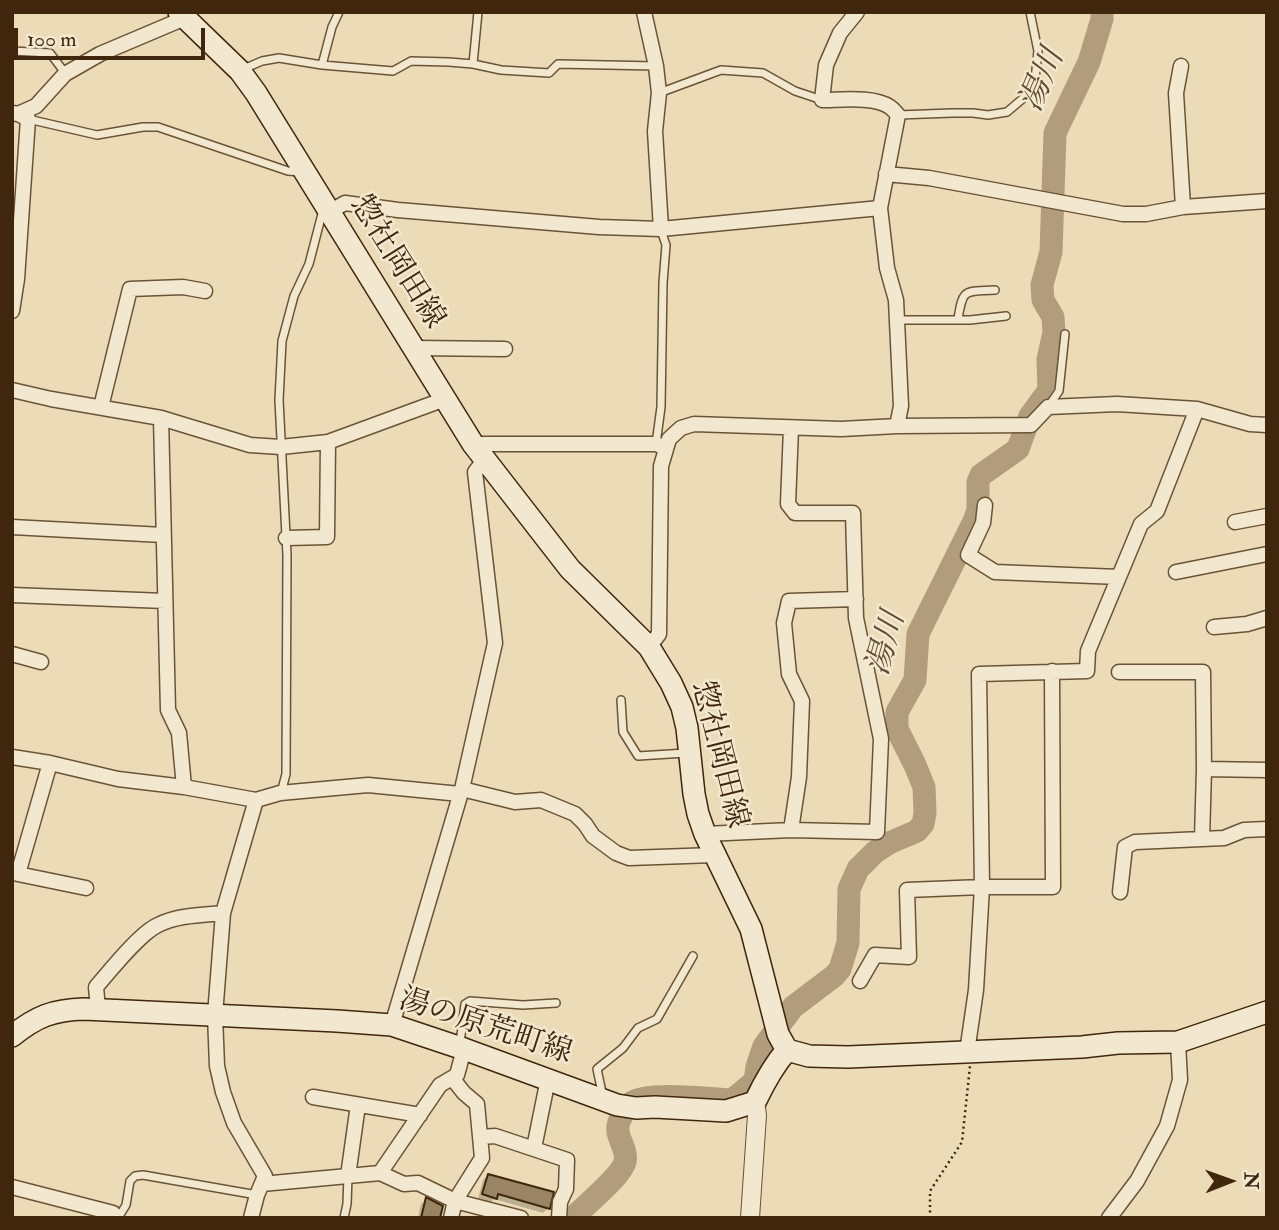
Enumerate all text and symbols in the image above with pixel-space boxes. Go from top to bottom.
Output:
scale bar [18,14,208,58]
text: 100 m [27,26,77,53]
water label: 湯川 [1014,44,1074,118]
street label: 惣社岡田線 [341,190,451,336]
water label: 湯川 [861,608,915,680]
street label: 惣社岡田線 [682,678,754,832]
street label: 湯の原荒町線 [394,983,576,1073]
north arrow [1195,1146,1265,1216]
text: N [1239,1172,1263,1189]

